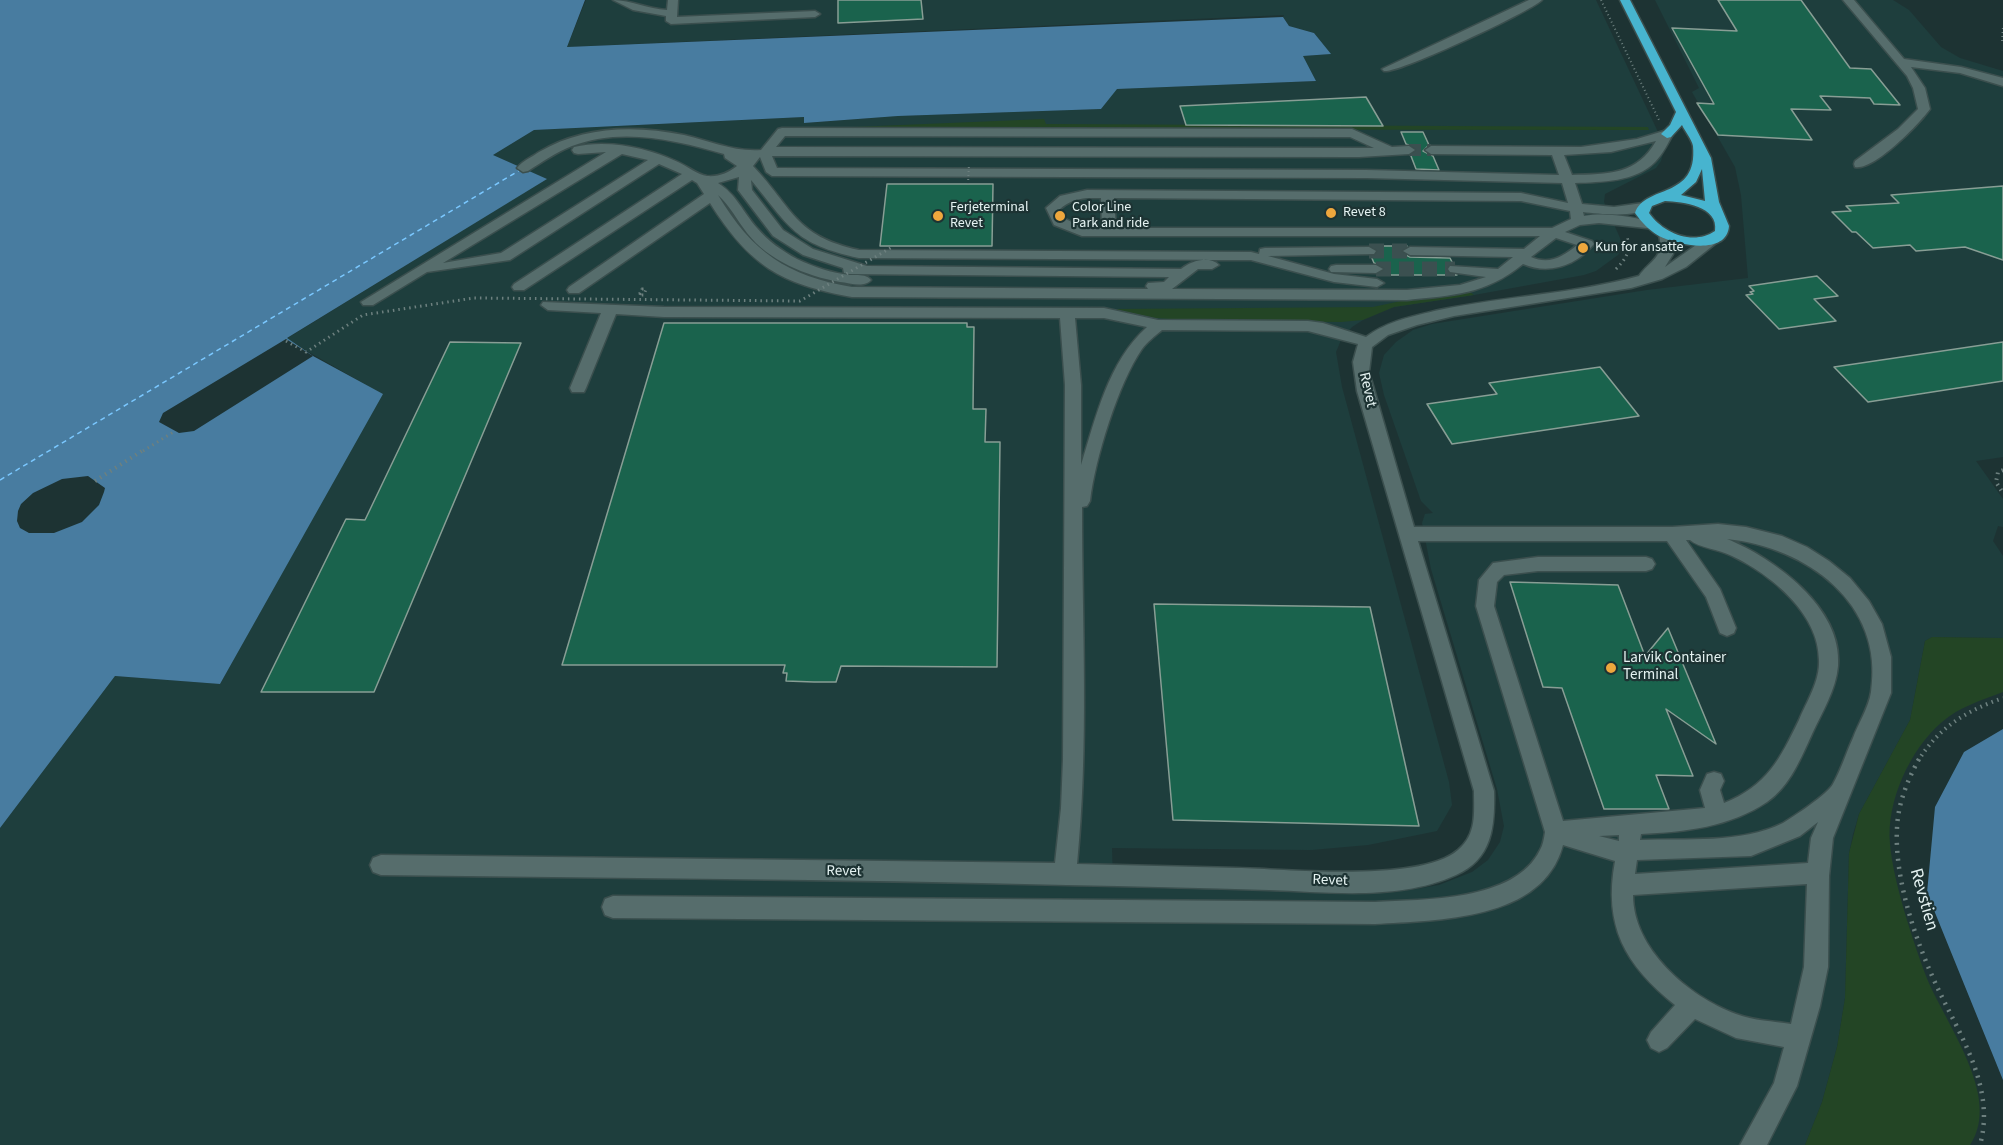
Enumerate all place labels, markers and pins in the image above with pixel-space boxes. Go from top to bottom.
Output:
place label: Ferjeterminal Revet [950,200,1028,232]
place label: Color Line Park and ride [1072,200,1149,232]
place label: Revet 8 [1343,205,1386,221]
marker: Revet 8 [1324,206,1338,220]
marker: Ferjeterminal Revet [931,209,945,223]
marker: Color Line Park and ride [1053,209,1067,223]
place label: Kun for ansatte [1595,240,1684,256]
marker: Kun for ansatte [1576,241,1590,255]
place label: Larvik Container Terminal [1623,650,1726,685]
marker: Larvik Container Terminal [1604,661,1618,675]

